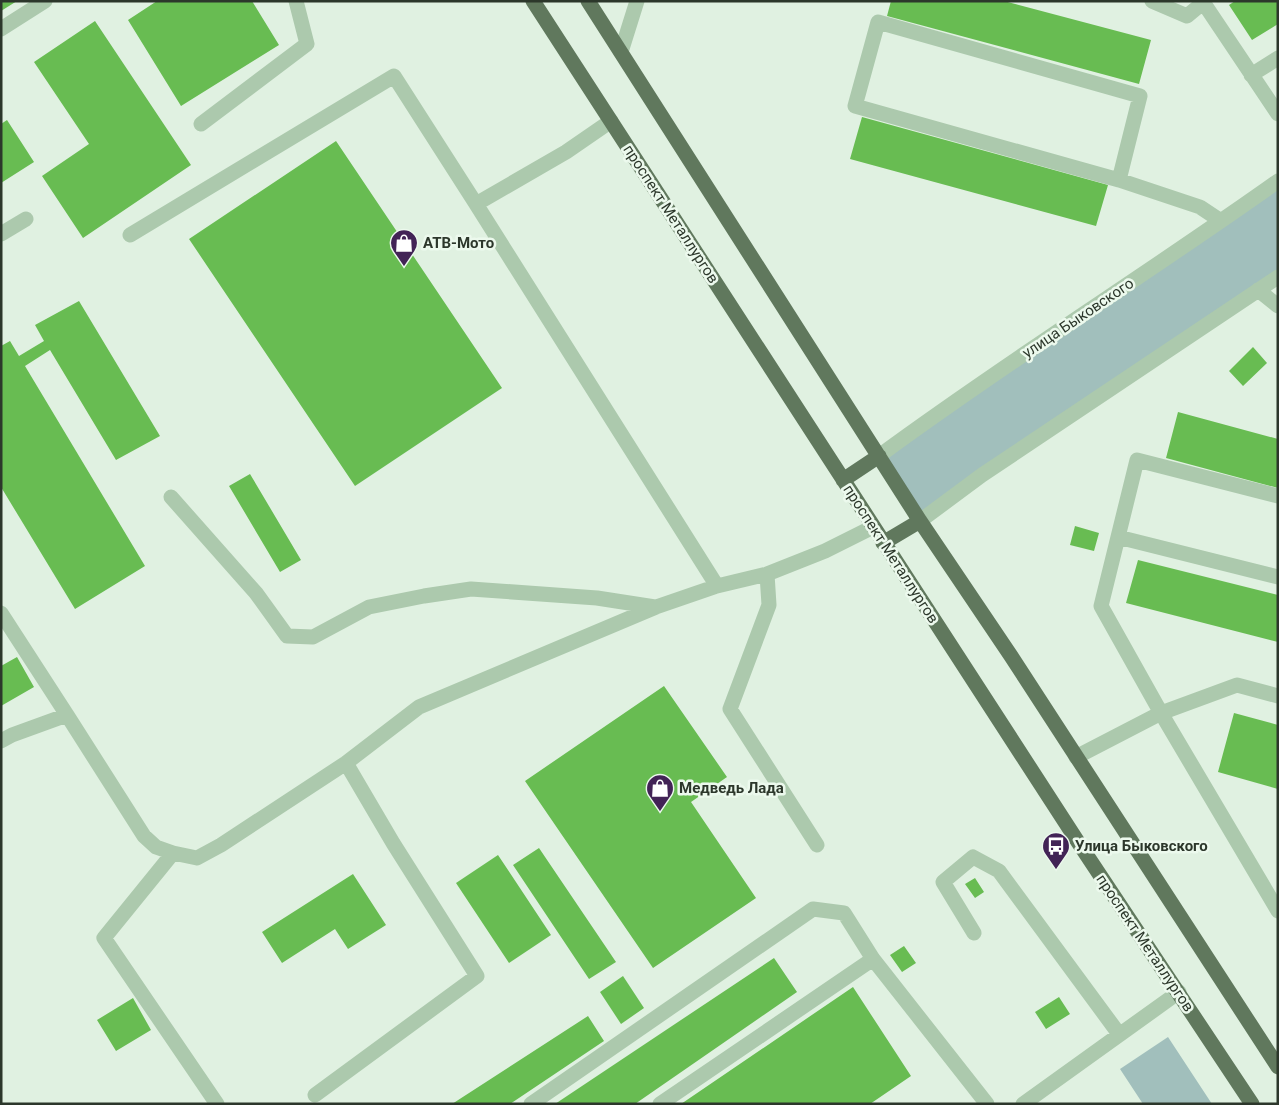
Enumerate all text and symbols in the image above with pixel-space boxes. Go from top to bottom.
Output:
street label: проспект Металлургов [619,141,723,287]
shop icon: АТВ-Мото [389,228,419,267]
place label: АТВ-Мото [423,234,494,252]
street label: улица Быковского [1019,274,1137,362]
street label: проспект Металлургов [839,481,943,627]
shop icon: Медведь Лада [645,773,675,812]
place label: Медведь Лада [679,779,784,797]
bus stop icon: Улица Быковского [1041,831,1071,870]
place label: Улица Быковского [1075,837,1208,855]
street label: проспект Металлургов [1092,871,1198,1015]

